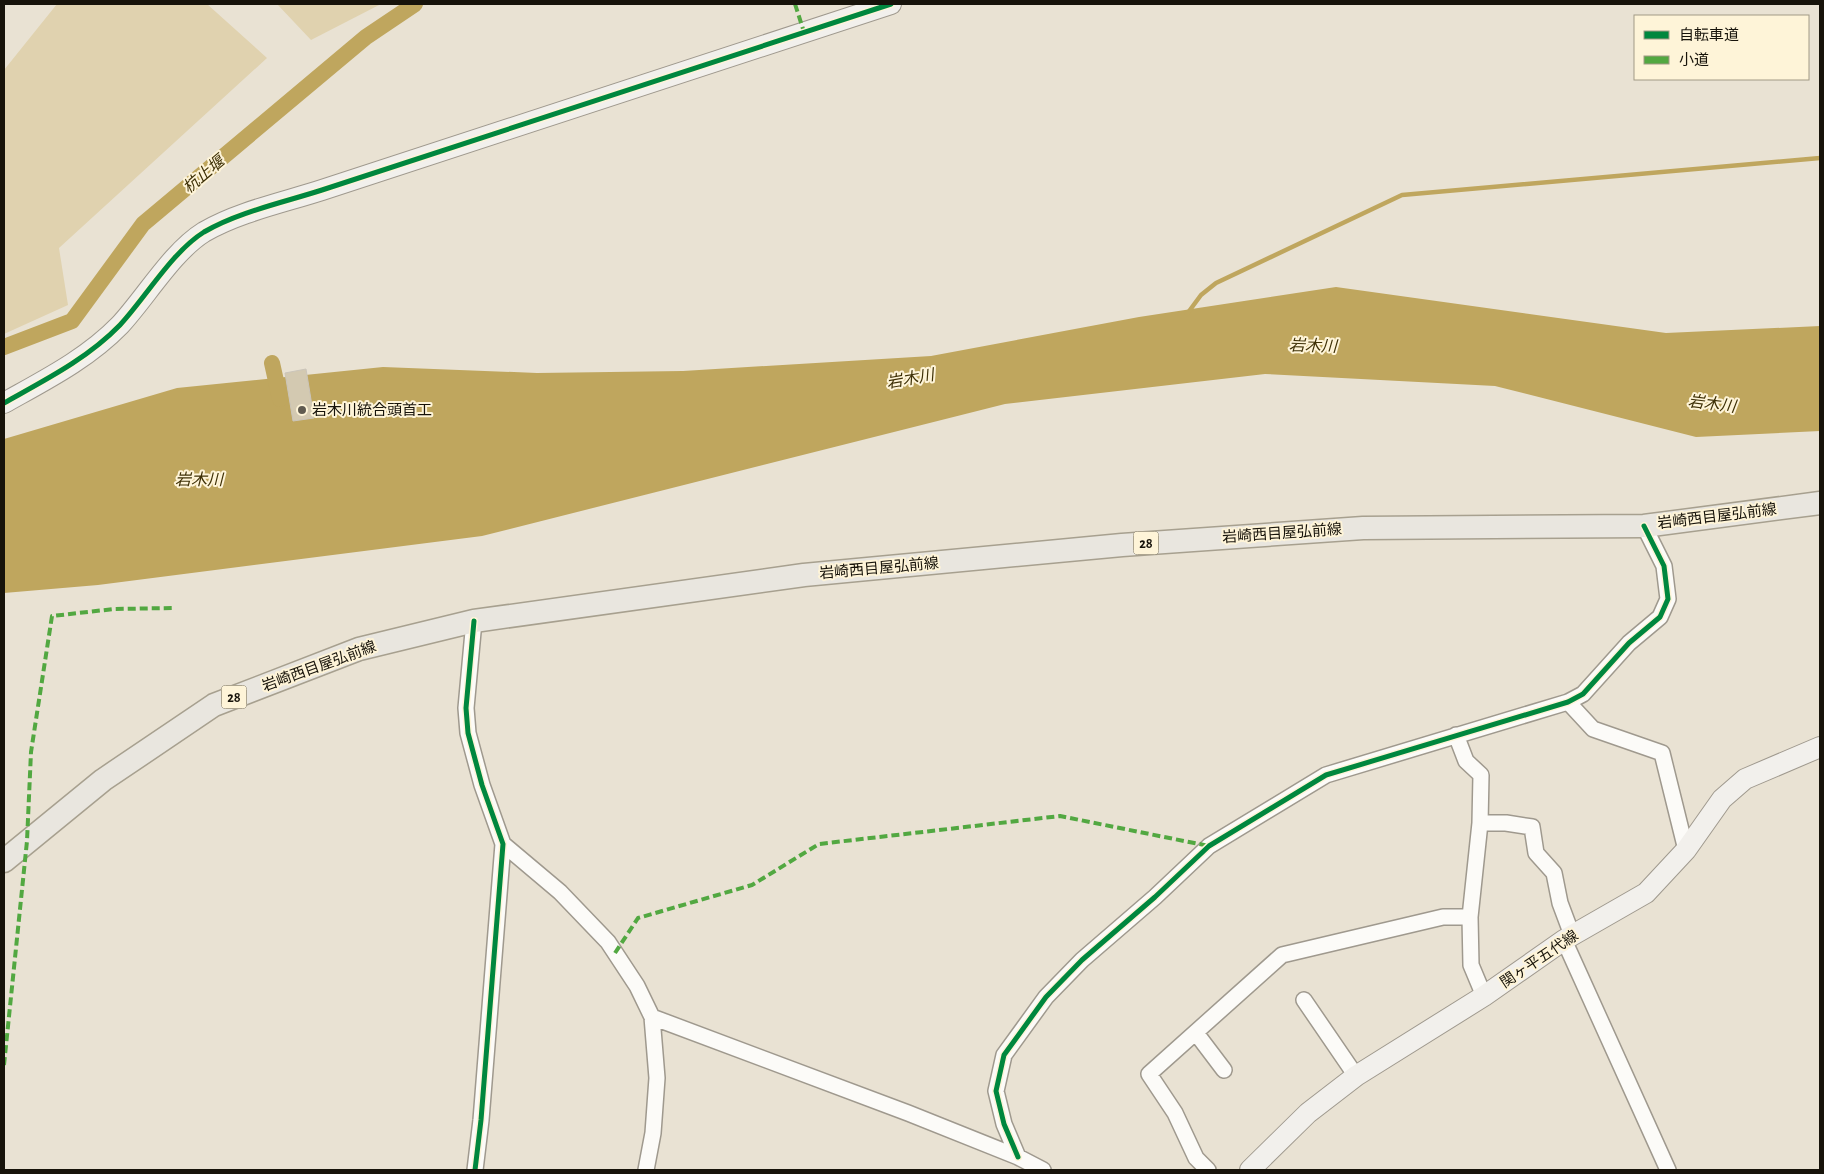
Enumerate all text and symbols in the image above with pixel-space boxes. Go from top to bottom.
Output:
legend [1634,15,1809,80]
text: 自転車道 [1679,27,1739,43]
text: 小道 [1679,52,1709,68]
water label: 杭止堰 [179,151,229,196]
water label: 岩木川 [1289,336,1339,355]
water label: 岩木川 [885,366,937,391]
water label: 岩木川 [1687,392,1739,415]
place label: 岩木川統合頭首工 [312,402,432,418]
marker: 岩木川統合頭首工 [296,404,308,416]
water label: 岩木川 [175,471,225,488]
street label: 岩崎西目屋弘前線 [1656,501,1778,531]
street label: 岩崎西目屋弘前線 [1222,521,1342,545]
road number: 28 [1134,532,1158,554]
street label: 岩崎西目屋弘前線 [819,555,939,581]
street label: 岩崎西目屋弘前線 [260,638,378,694]
road number: 28 [222,686,246,709]
street label: 関ヶ平五代線 [1497,926,1581,991]

